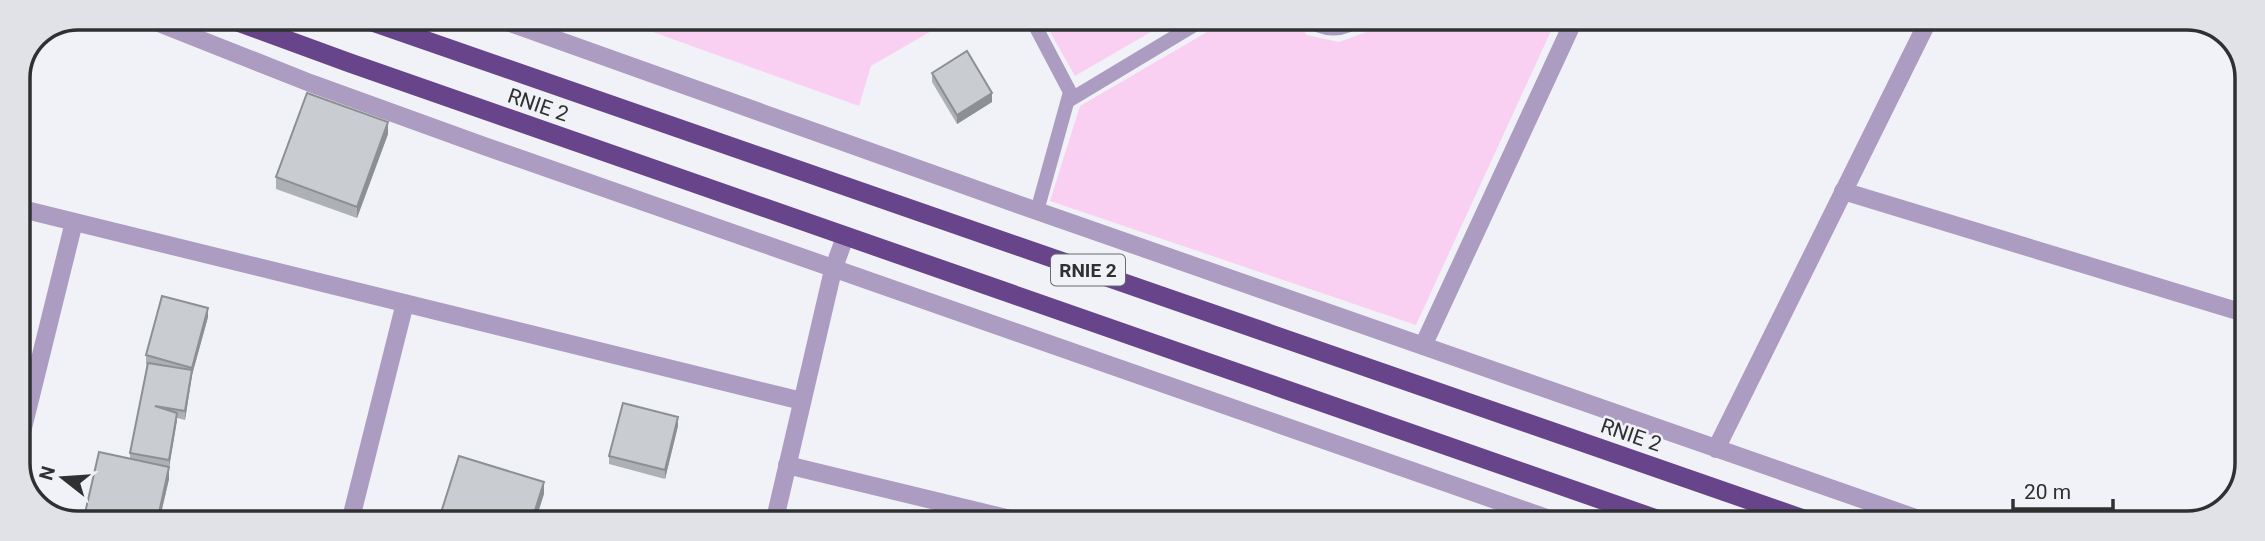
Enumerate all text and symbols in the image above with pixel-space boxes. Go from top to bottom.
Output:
street label: RNIE 2 [505,83,572,127]
road number: RNIE 2 [1051,254,1125,286]
street label: RNIE 2 [1598,413,1665,457]
north arrow [28,443,98,513]
text: N [34,463,60,483]
scale bar [2013,468,2113,512]
text: 20 m [2024,480,2071,504]

